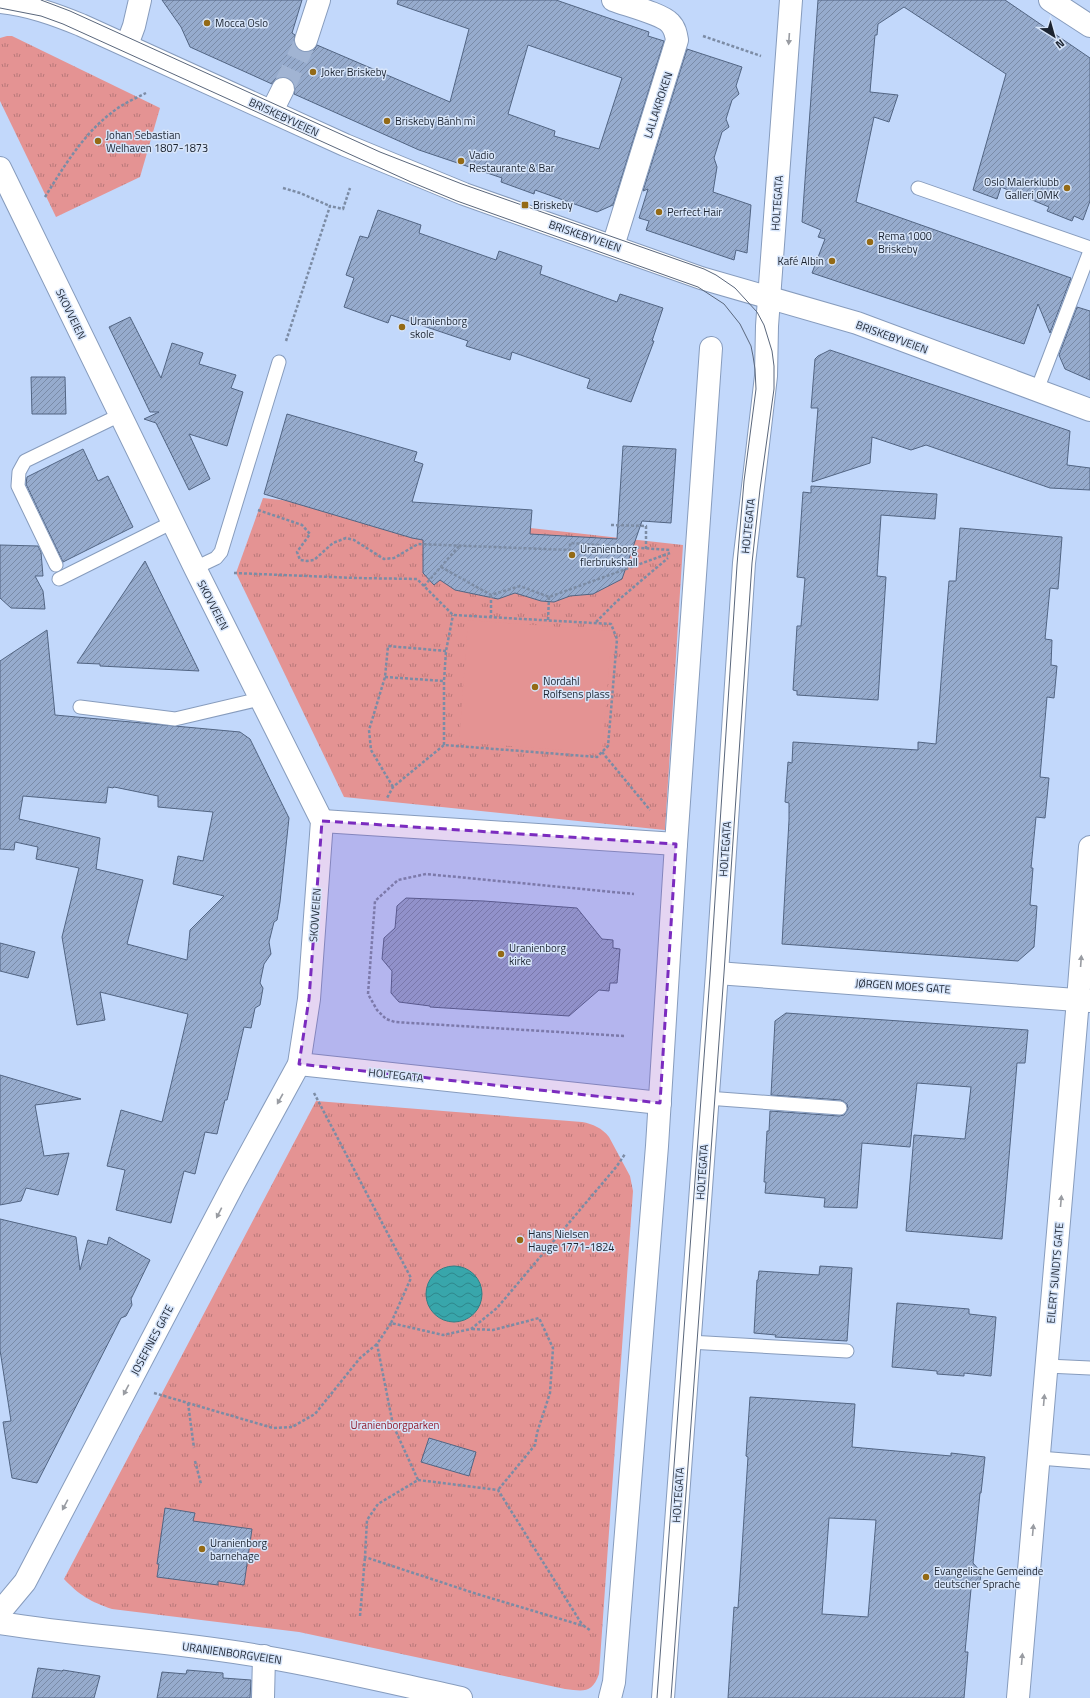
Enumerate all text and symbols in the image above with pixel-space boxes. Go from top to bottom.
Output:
place label: Mocca Oslo [215,15,268,31]
north arrow [1034,16,1074,56]
marker: Mocca Oslo [202,18,212,28]
one-way arrow [785,33,792,45]
text: N [1052,35,1068,53]
place label: Joker Briskeby [321,64,387,80]
marker: Joker Briskeby [308,67,318,77]
street label: LALLAKROKEN [640,70,676,140]
street label: BRISKEBYVEIEN [246,94,322,140]
place label: Briskeby Bánh mì [395,113,475,129]
marker: Briskeby Bánh mì [382,116,392,126]
place label: Johan Sebastian Welhaven 1807-1873 [106,127,208,156]
marker: Johan Sebastian Welhaven 1807-1873 [93,136,103,146]
place label: Vadio Restaurante & Bar [469,147,555,176]
marker: Vadio Restaurante & Bar [456,156,466,166]
street label: HOLTEGATA [767,174,787,231]
place label: Oslo Malerklubb Galleri OMK [984,174,1060,203]
marker: Oslo Malerklubb Galleri OMK [1062,183,1072,193]
place label: Briskeby [533,197,573,213]
marker: Briskeby [520,200,530,210]
place label: Perfect Hair [667,204,722,220]
marker: Perfect Hair [654,207,664,217]
street label: BRISKEBYVEIEN [547,216,623,256]
place label: Rema 1000 Briskeby [878,228,932,257]
marker: Rema 1000 Briskeby [865,237,875,247]
place label: Kafé Albin [778,253,824,269]
marker: Kafé Albin [827,256,837,266]
street label: SKOVVEIEN [52,286,90,342]
place label: Uranienborg skole [410,313,468,342]
street label: BRISKEBYVEIEN [854,317,930,357]
marker: Uranienborg skole [397,322,407,332]
street label: HOLTEGATA [737,497,759,554]
place label: Uranienborg flerbrukshall [580,541,638,570]
marker: Uranienborg flerbrukshall [567,550,577,560]
street label: SKOVVEIEN [194,577,232,633]
place label: Nordahl Rolfsens plass [543,673,610,702]
marker: Nordahl Rolfsens plass [530,682,540,692]
street label: HOLTEGATA [715,820,735,877]
street label: SKOVVEIEN [305,887,325,943]
place label: Uranienborg kirke [509,940,567,969]
marker: Uranienborg kirke [496,949,506,959]
one-way arrow [1078,955,1085,967]
street label: JØRGEN MOES GATE [855,975,951,997]
street label: HOLTEGATA [368,1064,425,1086]
one-way arrow [277,1093,283,1105]
street label: HOLTEGATA [692,1143,712,1200]
one-way arrow [1058,1195,1064,1207]
one-way arrow [215,1207,222,1219]
street label: EILERT SUNDTS GATE [1043,1222,1067,1324]
place label: Hans Nielsen Hauge 1771-1824 [528,1226,615,1255]
marker: Hans Nielsen Hauge 1771-1824 [515,1235,525,1245]
street label: JOSEFINES GATE [127,1302,177,1378]
one-way arrow [122,1384,129,1396]
one-way arrow [1041,1394,1047,1406]
park label: Uranienborgparken [351,1417,440,1433]
street label: HOLTEGATA [668,1466,688,1523]
one-way arrow [62,1500,69,1511]
one-way arrow [1029,1524,1036,1536]
place label: Uranienborg barnehage [210,1535,268,1564]
marker: Uranienborg barnehage [197,1544,207,1554]
place label: Evangelische Gemeinde deutscher Sprache [934,1563,1044,1592]
marker: Evangelische Gemeinde deutscher Sprache [921,1572,931,1582]
street label: URANIENBORGVEIEN [181,1638,283,1668]
one-way arrow [1018,1653,1025,1665]

